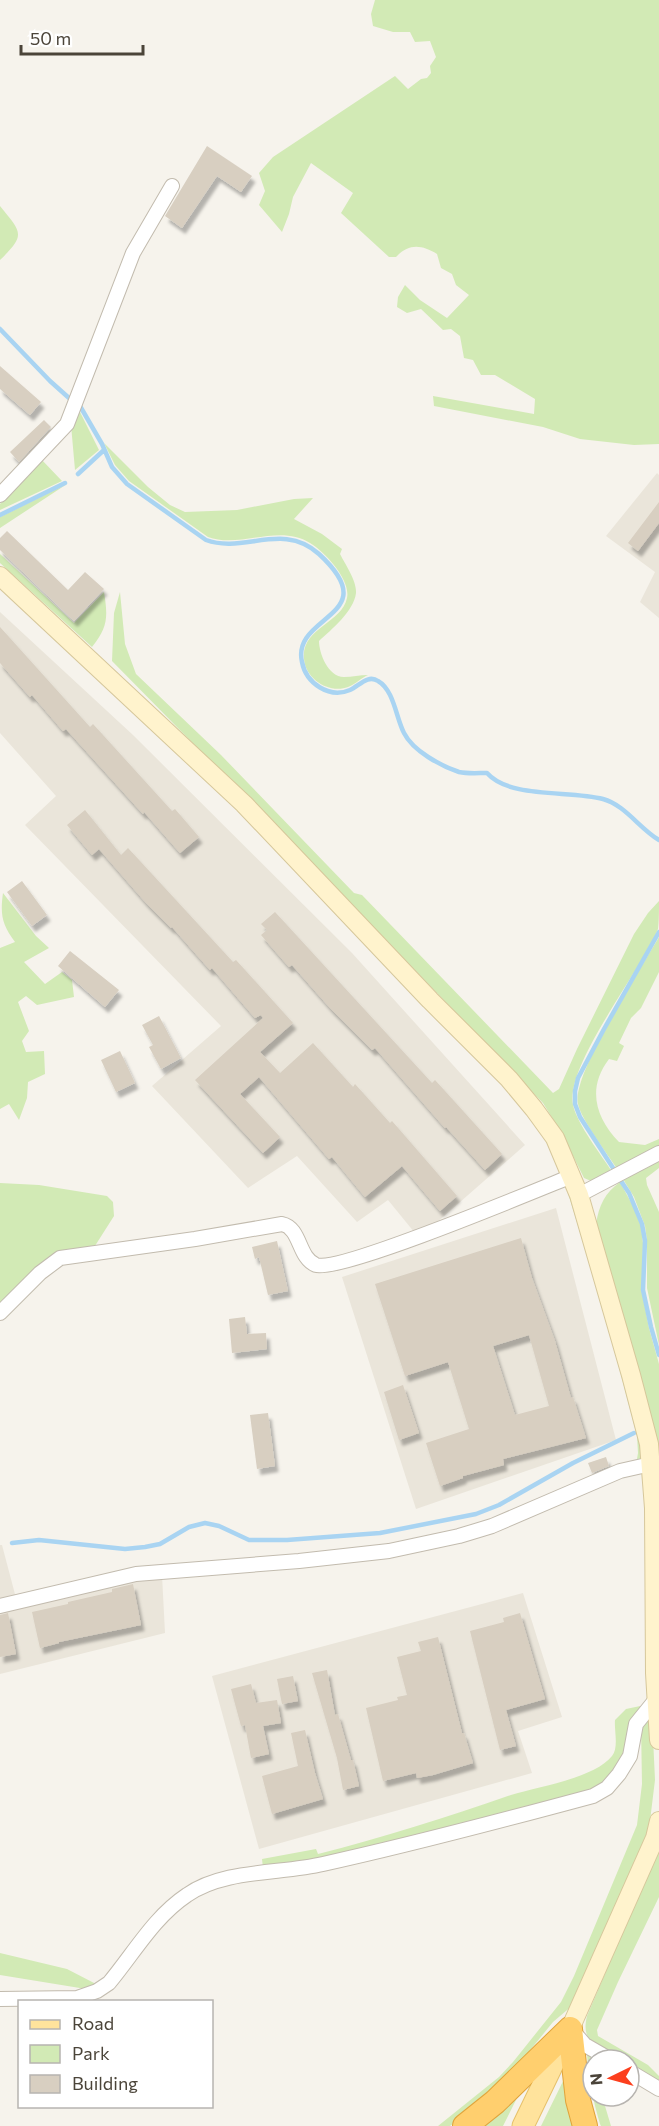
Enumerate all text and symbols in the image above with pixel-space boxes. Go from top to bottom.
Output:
scale bar [21,18,142,56]
text: 50 m [30,27,71,49]
legend [18,2000,213,2108]
text: Road [72,2012,114,2034]
text: Park [72,2042,110,2064]
north arrow [581,2048,641,2108]
text: Building [72,2072,138,2094]
text: N [586,2073,606,2086]

